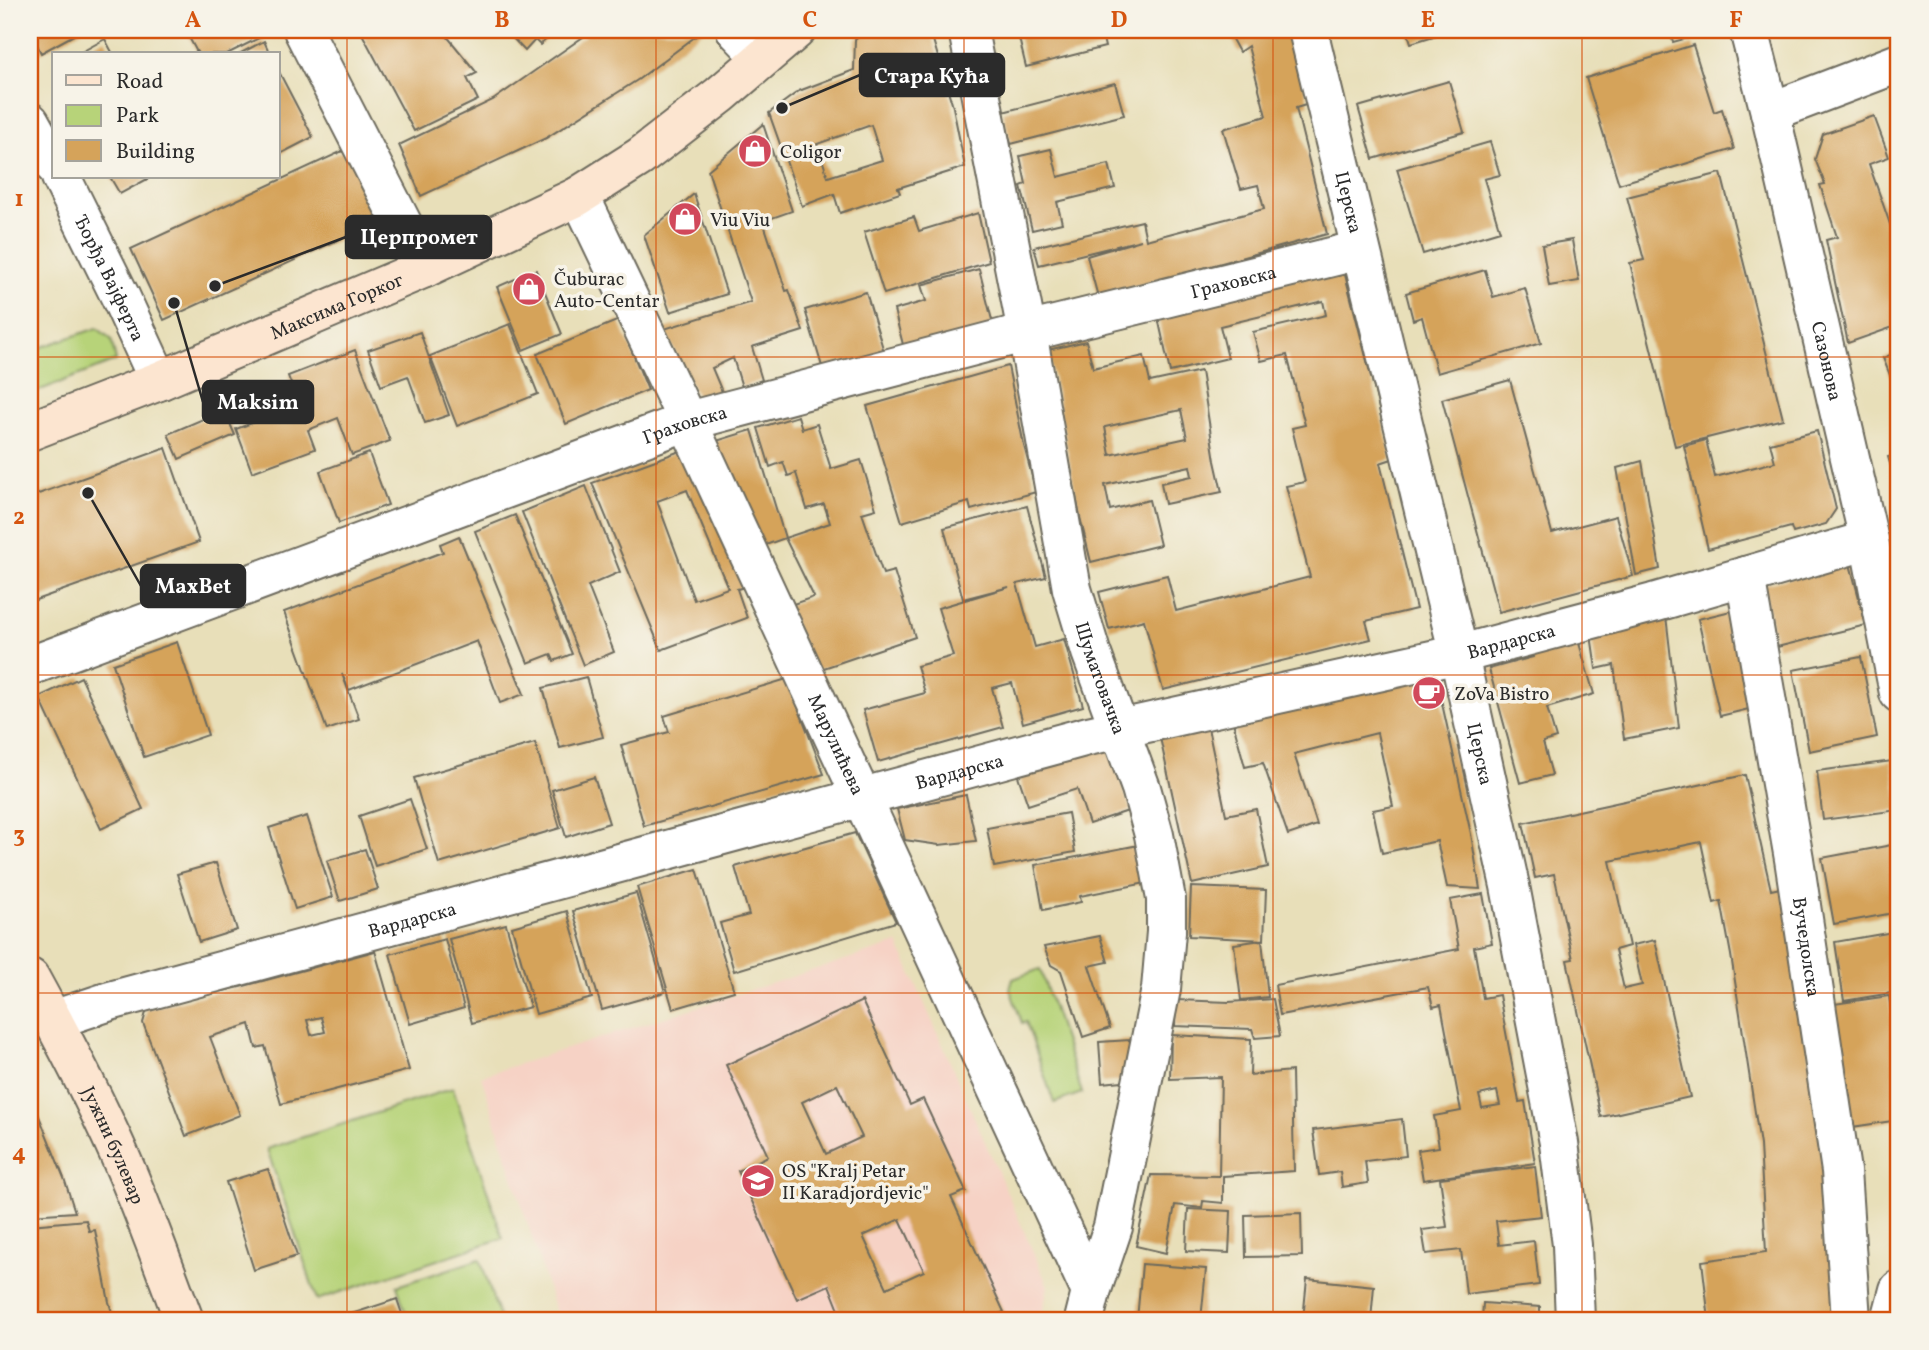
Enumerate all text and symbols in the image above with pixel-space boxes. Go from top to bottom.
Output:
text: A [185,5,201,37]
text: B [494,5,510,37]
text: C [803,5,817,37]
text: D [1111,5,1128,37]
text: E [1421,5,1435,37]
text: F [1729,5,1743,37]
legend [52,52,280,178]
callout: Стара Кућа [860,54,1004,96]
text: Стара Кућа [874,63,990,92]
text: Road [116,68,163,97]
text: Park [116,102,159,131]
shop icon: Coligor [736,132,774,170]
text: Building [116,138,195,167]
place label: Coligor [780,140,842,166]
street label: Церска [1328,169,1368,236]
text: 1 [14,184,24,216]
shop icon: Viu Viu [666,200,704,238]
place label: Viu Viu [710,208,770,234]
street label: Ђорђа Вајферта [67,211,150,346]
callout: Церпромет [346,216,491,258]
text: Церпромет [360,224,478,253]
street label: Граховска [1188,260,1279,306]
place label: Čuburac Auto-Centar [554,267,660,315]
street label: Максима Горког [267,268,408,347]
shop icon: Čuburac Auto-Centar [510,270,548,308]
street label: Сазонова [1804,319,1847,404]
callout: Maksim [203,381,313,423]
text: Maksim [217,389,299,418]
street label: Граховска [639,400,730,452]
text: 2 [13,502,25,534]
callout: MaxBet [141,565,245,607]
text: MaxBet [155,573,231,602]
street label: Вардарска [1465,618,1558,667]
street label: Шуматовачка [1068,619,1131,738]
cafe icon: ZoVa Bistro [1410,674,1448,712]
place label: ZoVa Bistro [1454,682,1549,708]
street label: Марулићева [800,690,870,800]
street label: Церска [1459,721,1498,788]
street label: Вардарска [913,748,1007,797]
text: 3 [13,820,25,852]
street label: Вучедолска [1785,895,1826,999]
street label: Вардарска [366,897,460,945]
street label: Јужни булевар [74,1082,150,1209]
text: 4 [12,1138,26,1170]
place label: OS "Kralj Petar II Karadjordjevic" [782,1159,929,1207]
school or university icon: OS "Kralj Petar II Karadjordjevic" [739,1162,777,1200]

